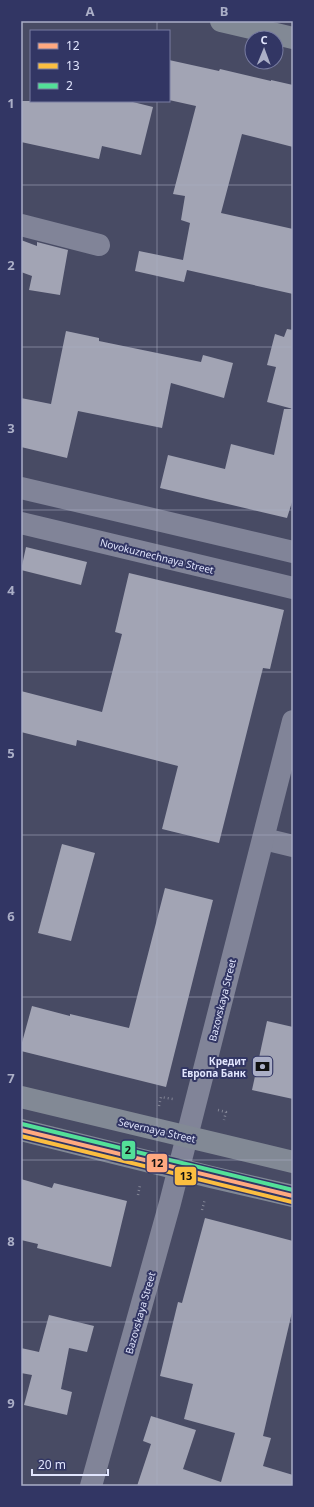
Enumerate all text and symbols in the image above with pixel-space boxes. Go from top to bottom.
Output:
text: A [86,2,95,20]
text: B [220,2,228,20]
legend [30,30,170,102]
north arrow [244,30,284,70]
text: С [260,32,268,47]
text: 12 [66,37,80,54]
text: 13 [66,57,80,74]
text: 2 [66,77,73,94]
text: 1 [7,94,15,112]
text: 2 [7,256,15,274]
text: 3 [7,419,15,437]
street label: Novokuznechnaya Street [99,535,216,577]
text: 4 [7,581,15,599]
text: 5 [7,744,15,762]
text: 6 [7,907,15,925]
street label: Bazovskaya Street [205,957,239,1043]
place label: Кредит Европа Банк [182,1054,247,1080]
bank icon: Кредит Европа Банк [249,1054,275,1080]
text: 7 [7,1069,15,1087]
street label: Severnaya Street [117,1114,197,1146]
line badge: 2 [121,1140,136,1160]
text: 2 [125,1142,131,1157]
line badge: 12 [146,1153,168,1173]
text: 12 [151,1155,163,1170]
line badge: 13 [174,1166,197,1186]
text: 13 [180,1168,192,1183]
text: 8 [7,1232,15,1250]
street label: Bazovskaya Street [122,1270,159,1356]
text: 9 [7,1394,15,1412]
scale bar [32,1451,108,1477]
text: 20 m [38,1456,66,1473]

